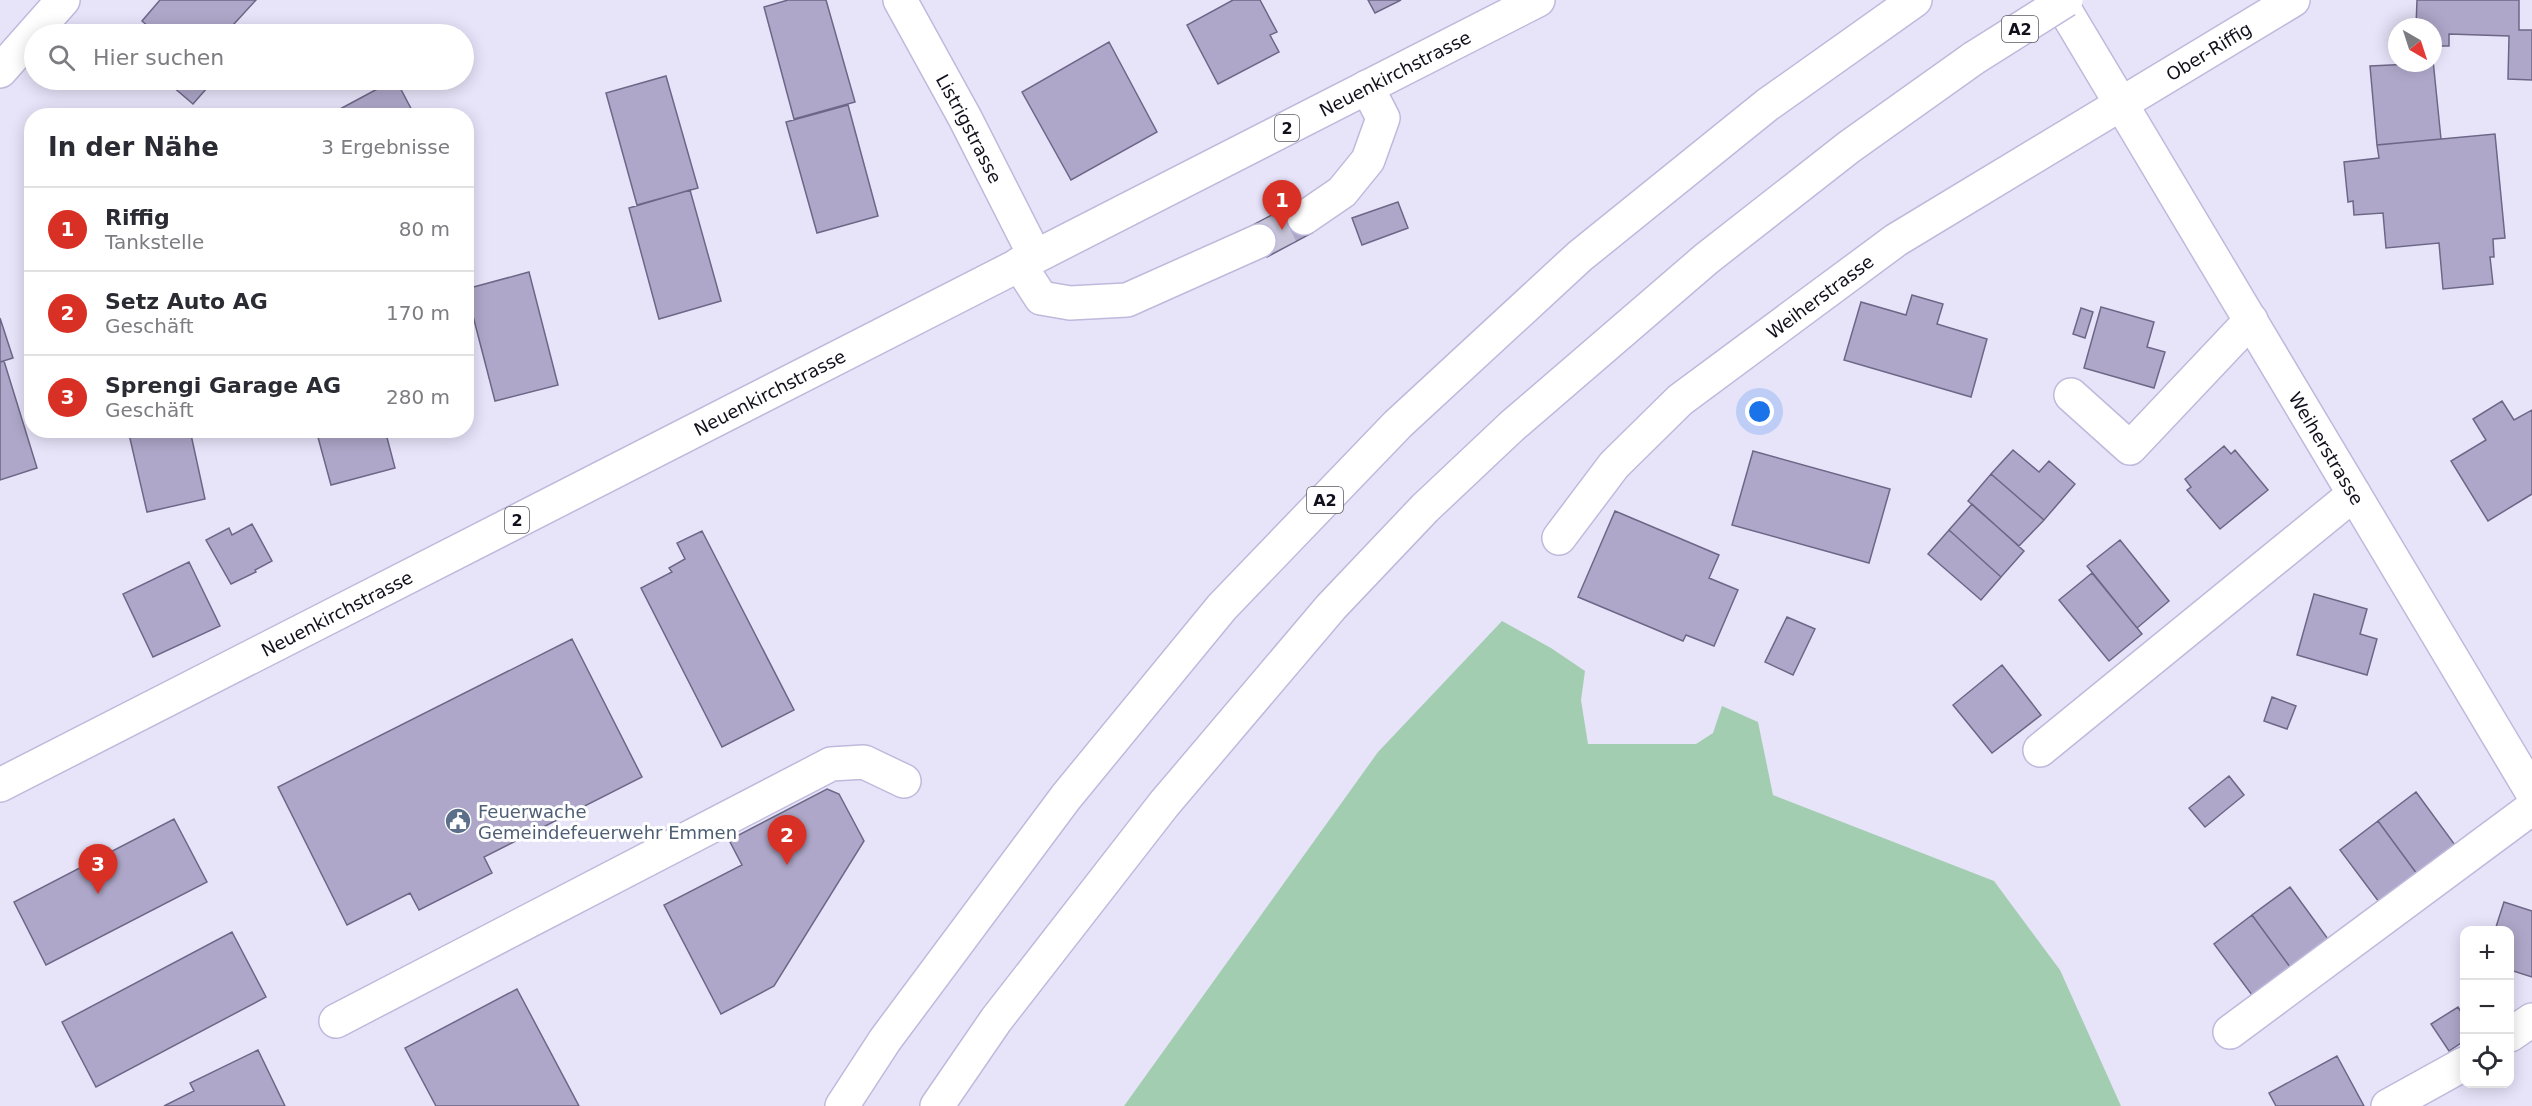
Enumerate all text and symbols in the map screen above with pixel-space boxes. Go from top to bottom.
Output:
road number: A2 [2002,16,2038,42]
street label: Ober-Riffig [2162,17,2255,85]
north arrow [2388,18,2442,72]
search box [24,24,474,90]
street label: Neuenkirchstrasse [1316,26,1474,120]
icon: search [45,41,78,74]
text: Hier suchen [93,45,224,70]
street label: Listrigstrasse [932,70,1007,186]
road number: 2 [1275,115,1299,141]
text: In der Nähe [48,132,219,162]
text: 3 Ergebnisse [321,135,450,159]
pin: 1 [1262,180,1302,230]
text: Riffig [105,205,170,230]
text: 1 [61,217,74,241]
text: 80 m [399,217,450,241]
text: Tankstelle [105,230,204,254]
street label: Weiherstrasse [1762,250,1877,343]
text: Setz Auto AG [105,289,268,314]
text: 2 [61,301,74,325]
text: 170 m [386,301,450,325]
text: Geschäft [105,314,194,338]
street label: Neuenkirchstrasse [690,345,849,440]
text: Sprengi Garage AG [105,373,341,398]
text: 3 [61,385,74,409]
text: 280 m [386,385,450,409]
street label: Weiherstrasse [2285,388,2368,508]
your location [1745,397,1774,426]
text: Geschäft [105,398,194,422]
road number: A2 [1307,487,1343,513]
road number: 2 [505,507,529,533]
street label: Neuenkirchstrasse [258,566,416,660]
place label: Feuerwache Gemeindefeuerwehr Emmen [478,801,737,843]
public building icon: Feuerwache Gemeindefeuerwehr Emmen [443,806,473,836]
pin: 2 [768,816,806,865]
pin: 3 [78,844,118,894]
map controls [2460,926,2514,1088]
button: + [2460,926,2514,980]
button: − [2460,980,2514,1034]
button: locate [2460,1034,2514,1088]

